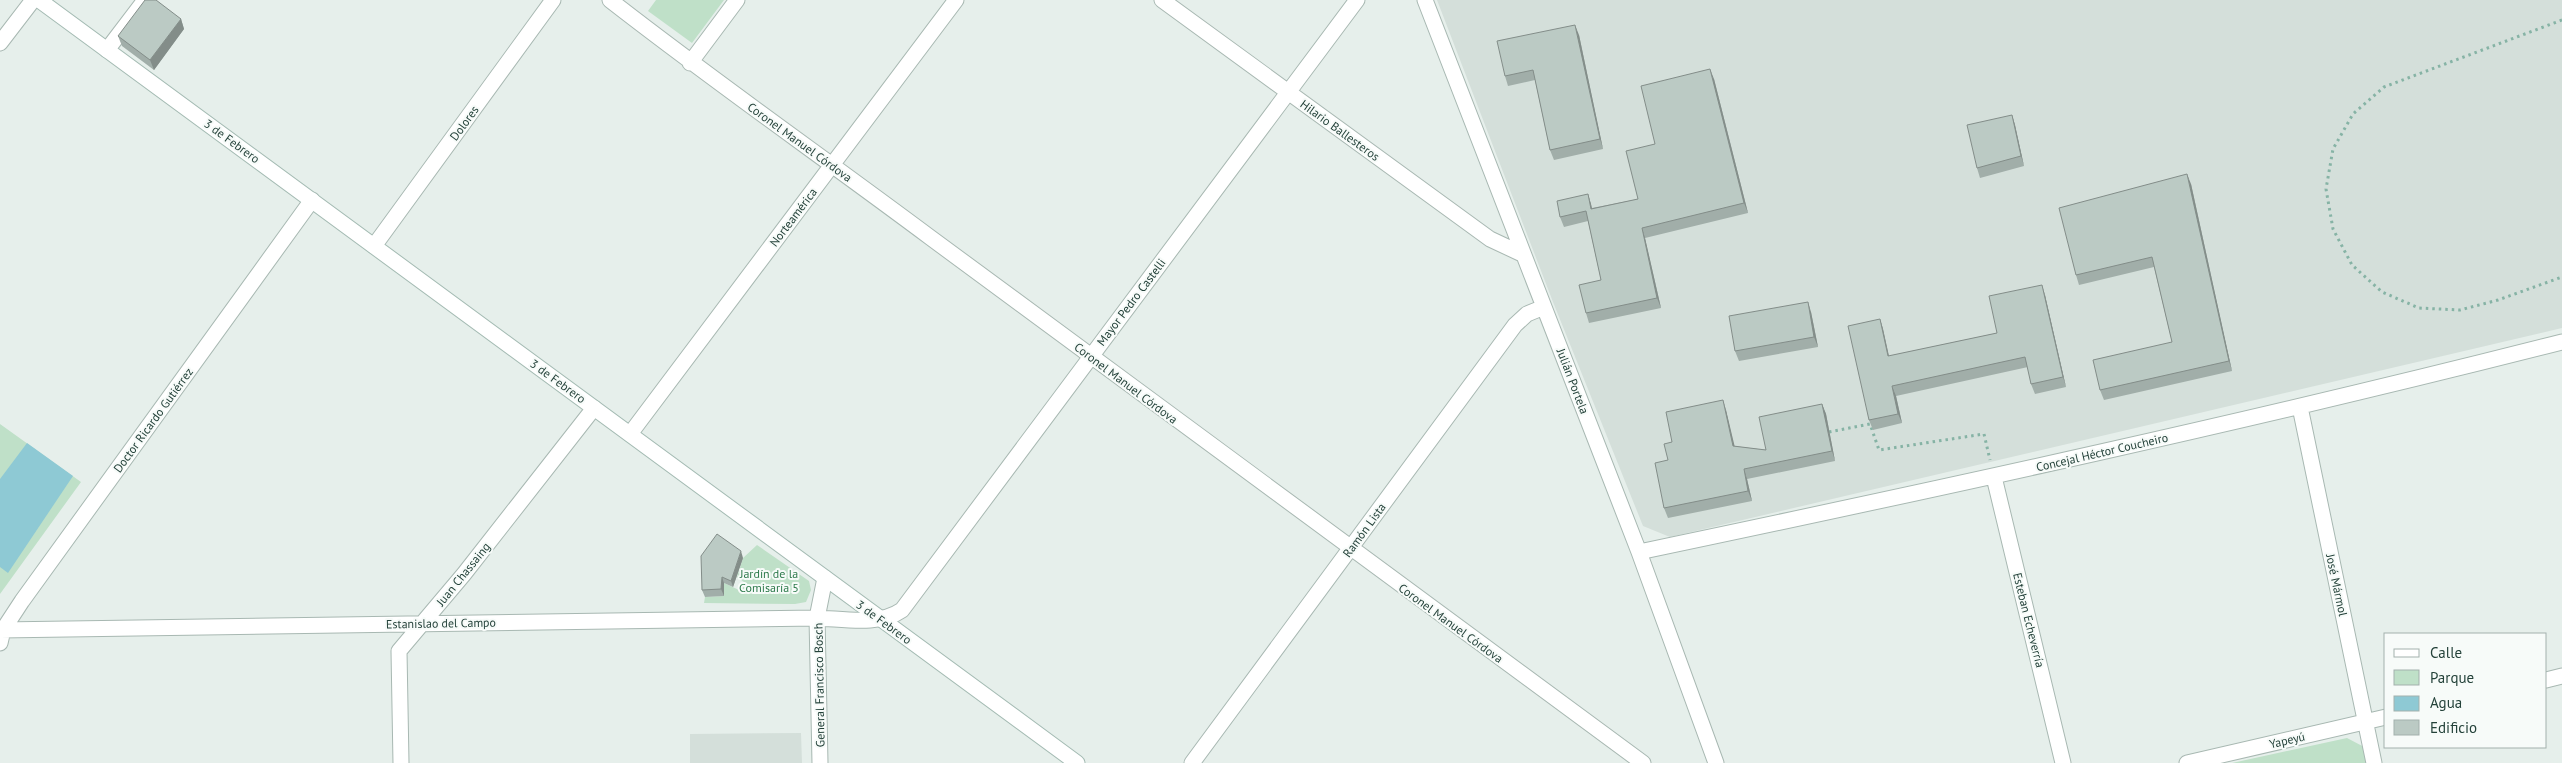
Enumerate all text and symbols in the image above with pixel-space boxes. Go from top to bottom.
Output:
street label: Hilario Ballesteros [1297,96,1383,164]
street label: Coronel Manuel Córdova [745,99,855,185]
street label: Dolores [446,103,482,143]
street label: 3 de Febrero [201,116,263,166]
street label: Norteamérica [766,185,820,249]
street label: Mayor Pedro Castelli [1093,256,1169,348]
street label: Coronel Manuel Córdova [1071,339,1181,427]
street label: Julián Portela [1553,345,1592,416]
street label: 3 de Febrero [527,356,589,406]
street label: Doctor Ricardo Gutiérrez [110,365,196,475]
street label: Concejal Héctor Coucheiro [2035,430,2169,474]
street label: Ramón Lista [1339,500,1389,560]
street label: Juan Chassaing [432,539,493,610]
street label: José Mármol [2323,551,2351,618]
park label: Jardín de la Comisaría 5 [739,566,799,595]
street label: Esteban Echeverría [2010,571,2048,669]
street label: Coronel Manuel Córdova [1396,580,1506,666]
street label: 3 de Febrero [853,597,915,647]
street label: Estanislao del Campo [386,615,496,631]
street label: General Francisco Bosch [810,623,828,747]
legend [2384,633,2547,748]
text: Calle [2430,643,2462,662]
text: Parque [2430,668,2474,687]
text: Agua [2430,693,2462,712]
text: Edificio [2430,718,2477,737]
street label: Yapeyú [2268,729,2306,751]

